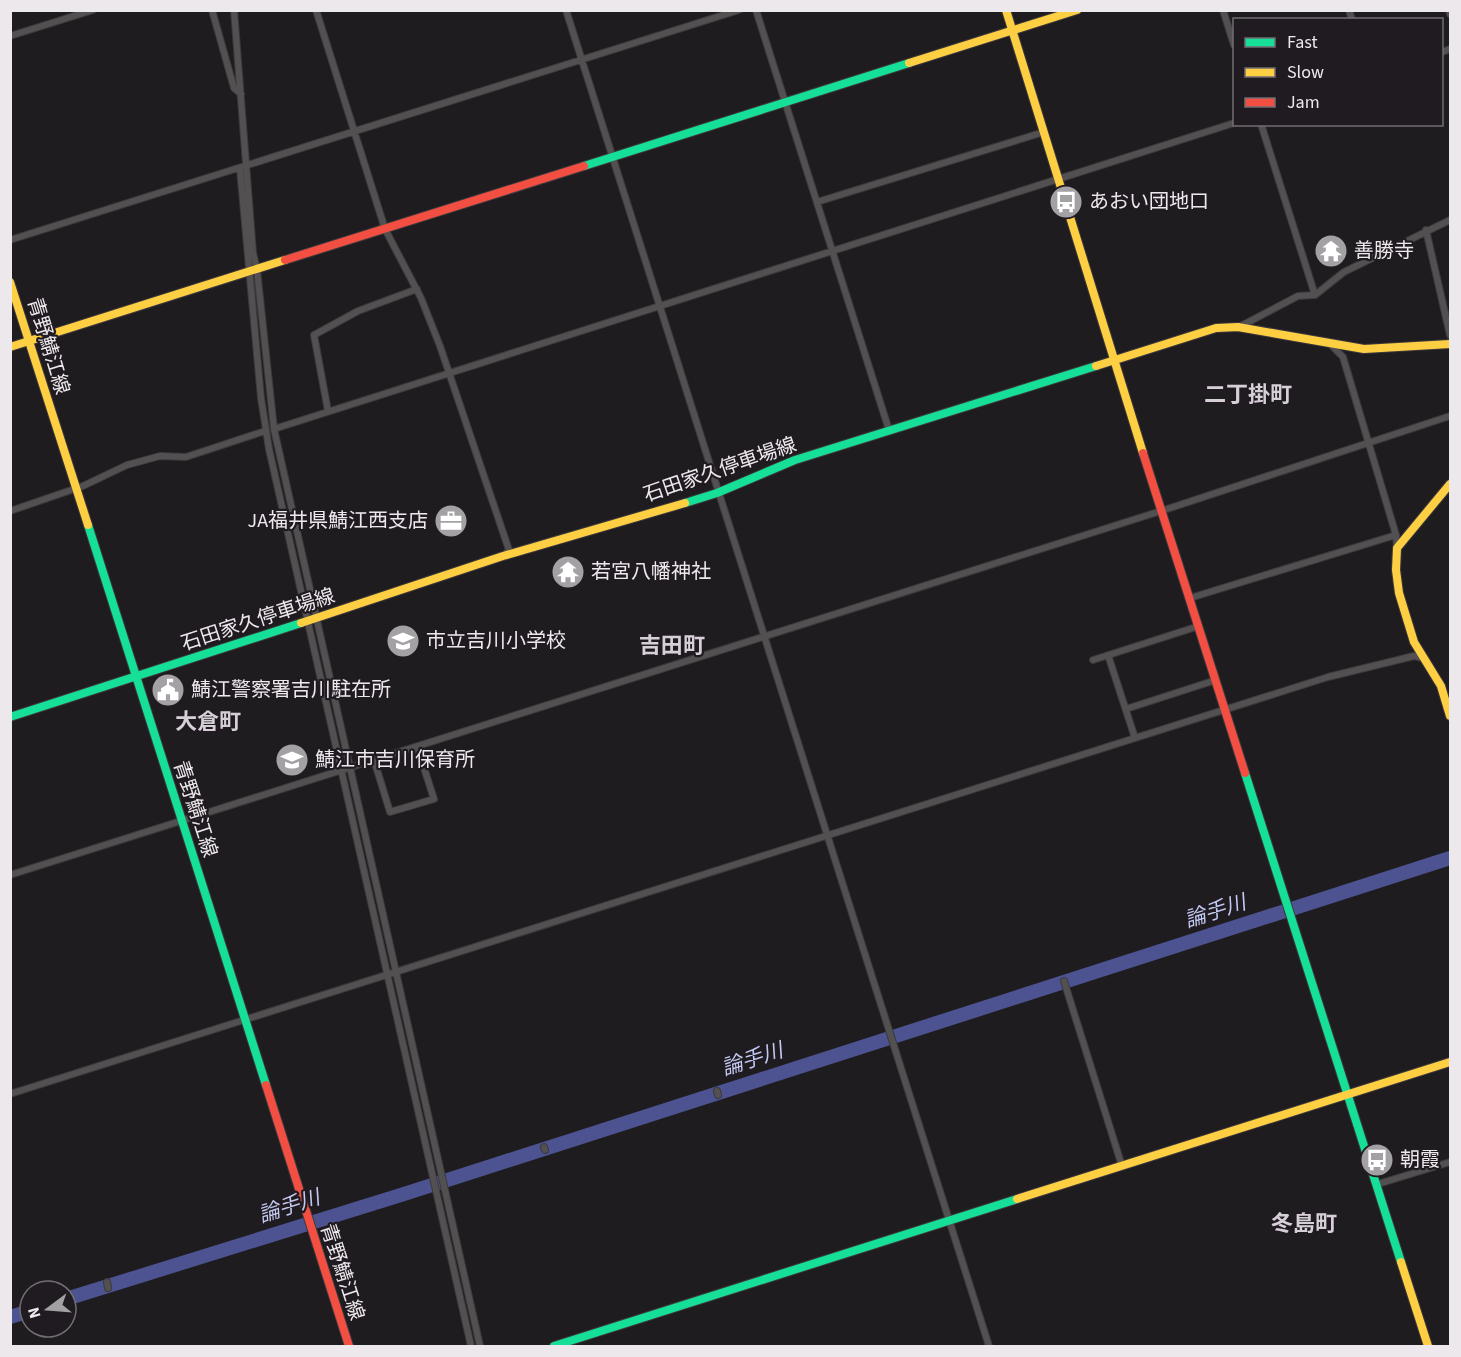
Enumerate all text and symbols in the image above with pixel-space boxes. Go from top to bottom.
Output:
legend [1233,18,1443,126]
text: Fast [1287,30,1318,55]
text: Slow [1287,60,1324,85]
text: Jam [1287,90,1320,115]
bus stop icon: あおい団地口 [1048,184,1084,220]
place label: あおい団地口 [1089,188,1209,216]
temple icon: 善勝寺 [1313,233,1349,269]
place label: 善勝寺 [1354,237,1414,265]
street label: 青野鯖江線 [20,294,76,398]
district label: 二丁掛町 [1204,379,1292,411]
street label: 石田家久停車場線 [640,431,800,509]
office icon: JA福井県鯖江西支店 [433,503,469,539]
place label: JA福井県鯖江西支店 [248,507,428,535]
temple icon: 若宮八幡神社 [550,554,586,590]
place label: 若宮八幡神社 [591,558,711,586]
street label: 石田家久停車場線 [178,582,338,658]
school or university icon: 市立吉川小学校 [385,623,421,659]
place label: 市立吉川小学校 [426,627,566,655]
district label: 吉田町 [639,630,705,662]
public building icon: 鯖江警察署吉川駐在所 [150,672,186,708]
place label: 鯖江警察署吉川駐在所 [191,676,391,704]
district label: 大倉町 [175,706,241,738]
school or university icon: 鯖江市吉川保育所 [274,742,310,778]
place label: 鯖江市吉川保育所 [315,746,475,774]
street label: 青野鯖江線 [166,757,224,861]
water label: 論手川 [1180,886,1251,935]
water label: 論手川 [717,1034,788,1083]
bus stop icon: 朝霞 [1359,1142,1395,1178]
place label: 朝霞 [1400,1146,1440,1174]
water label: 論手川 [254,1181,325,1230]
district label: 冬島町 [1271,1208,1337,1240]
street label: 青野鯖江線 [313,1220,371,1324]
north arrow [18,1279,78,1339]
text: N [23,1305,47,1321]

